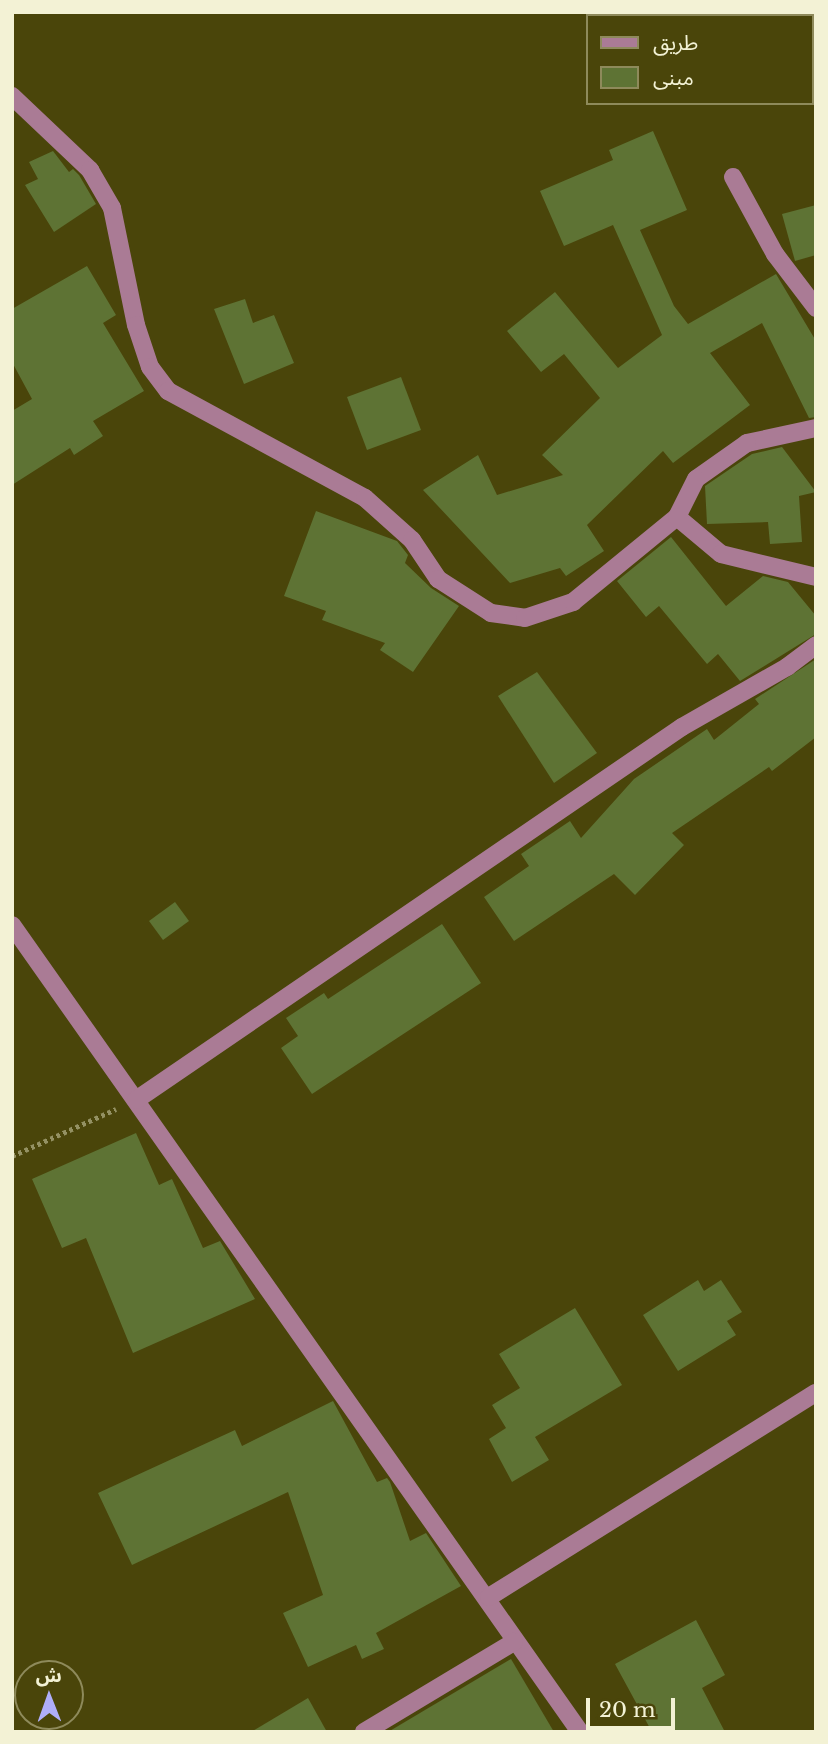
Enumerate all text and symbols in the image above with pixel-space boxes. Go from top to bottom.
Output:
legend [586,14,814,105]
text: طريق [653,30,698,56]
text: مبنى [653,65,694,91]
north arrow [14,1660,84,1730]
text: ش [35,1664,62,1687]
scale bar [590,1684,679,1728]
text: 20 m [599,1697,656,1723]

